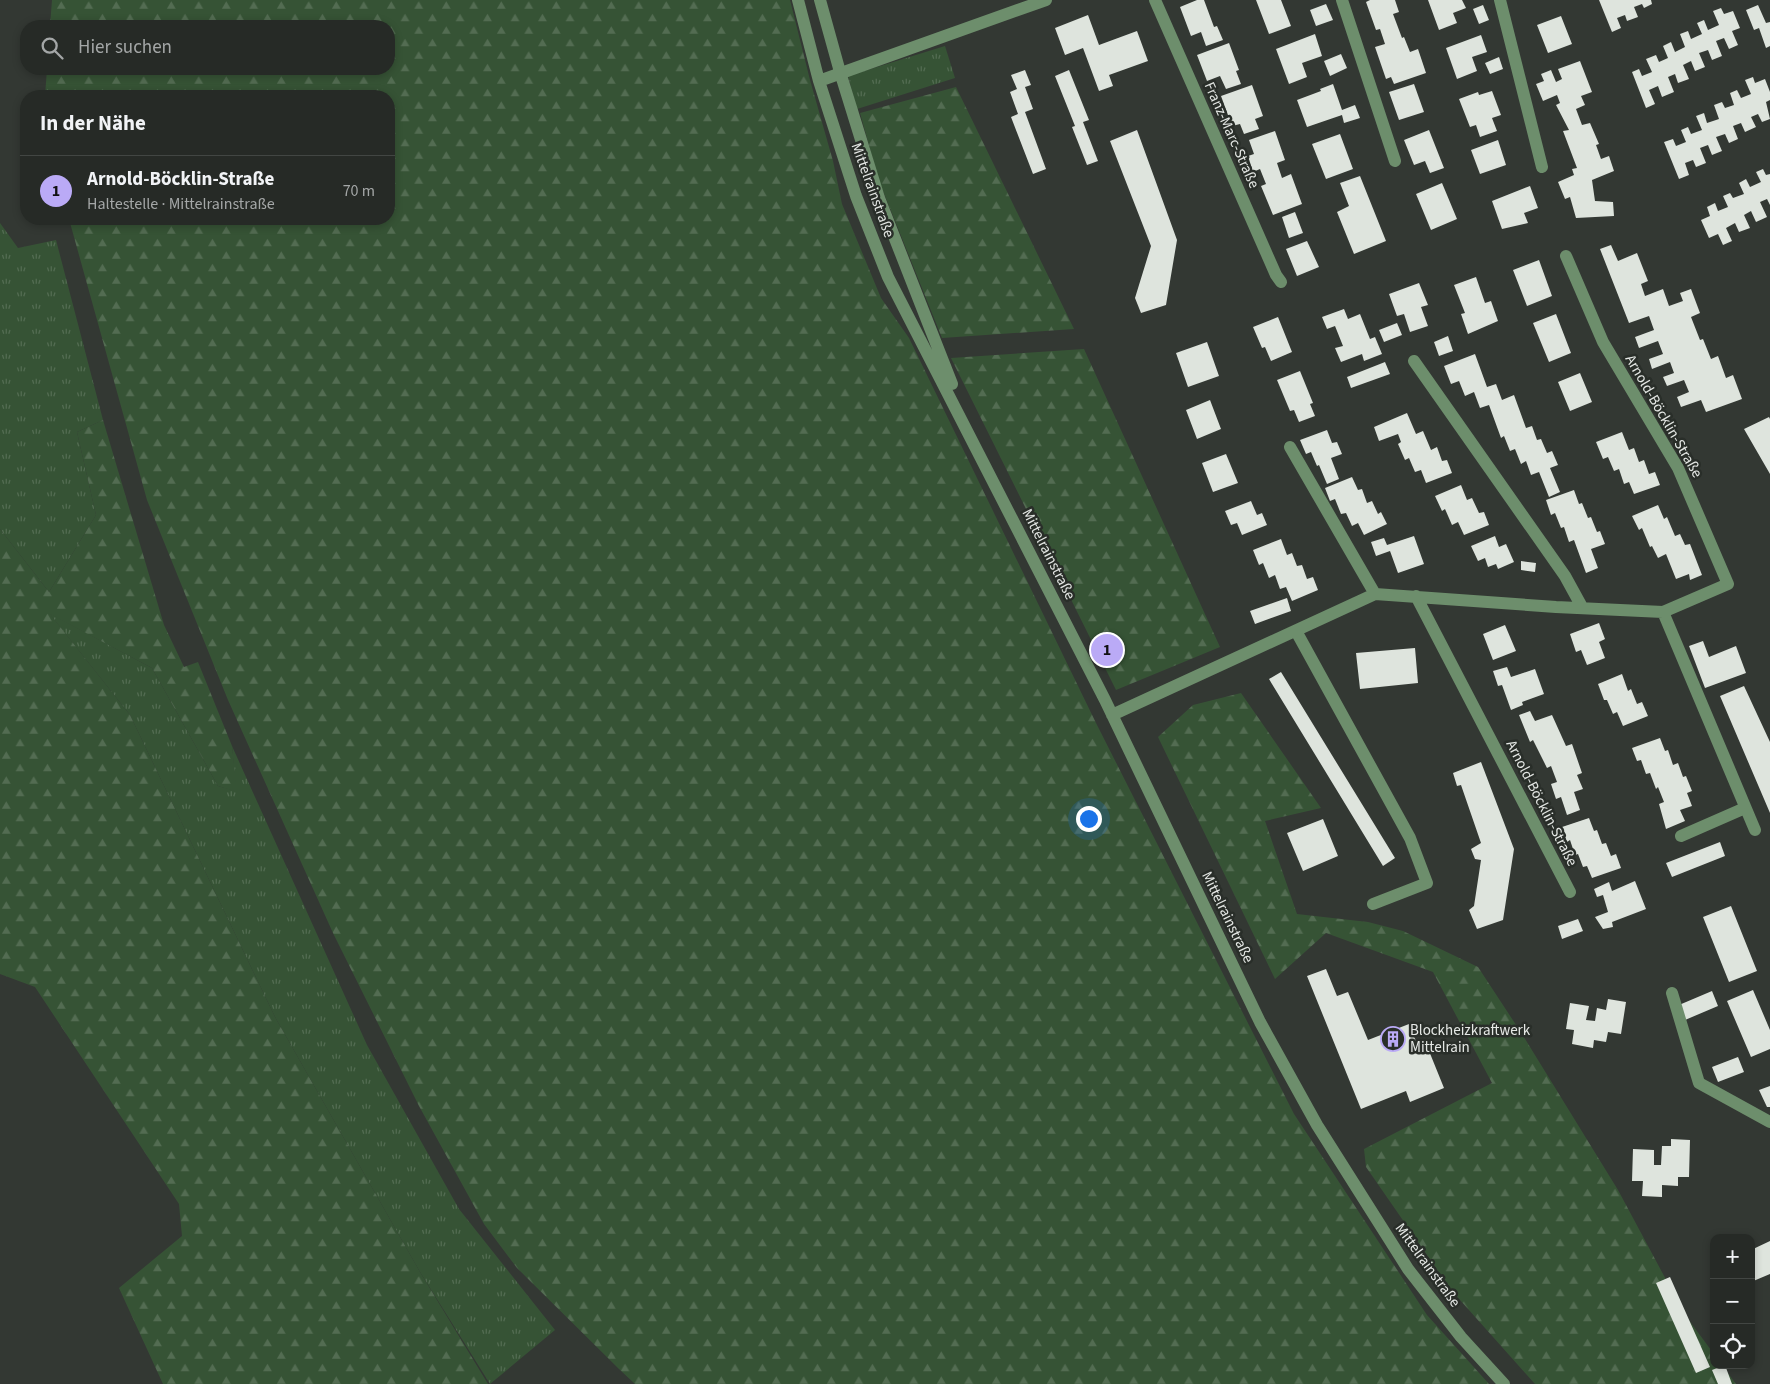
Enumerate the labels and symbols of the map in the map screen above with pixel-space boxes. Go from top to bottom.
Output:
street label: Franz-Marc-Straße [1199,79,1264,192]
street label: Mittelrainstraße [846,140,899,240]
street label: Arnold-Böcklin-Straße [1620,351,1707,482]
street label: Mittelrainstraße [1017,505,1080,603]
pin: 1 [1091,631,1123,669]
street label: Arnold-Böcklin-Straße [1501,737,1582,870]
your location [1076,806,1102,832]
street label: Mittelrainstraße [1196,868,1259,966]
place label: Blockheizkraftwerk Mittelrain [1410,1020,1531,1058]
building icon: Blockheizkraftwerk Mittelrain [1380,1026,1406,1052]
street label: Mittelrainstraße [1390,1219,1465,1312]

